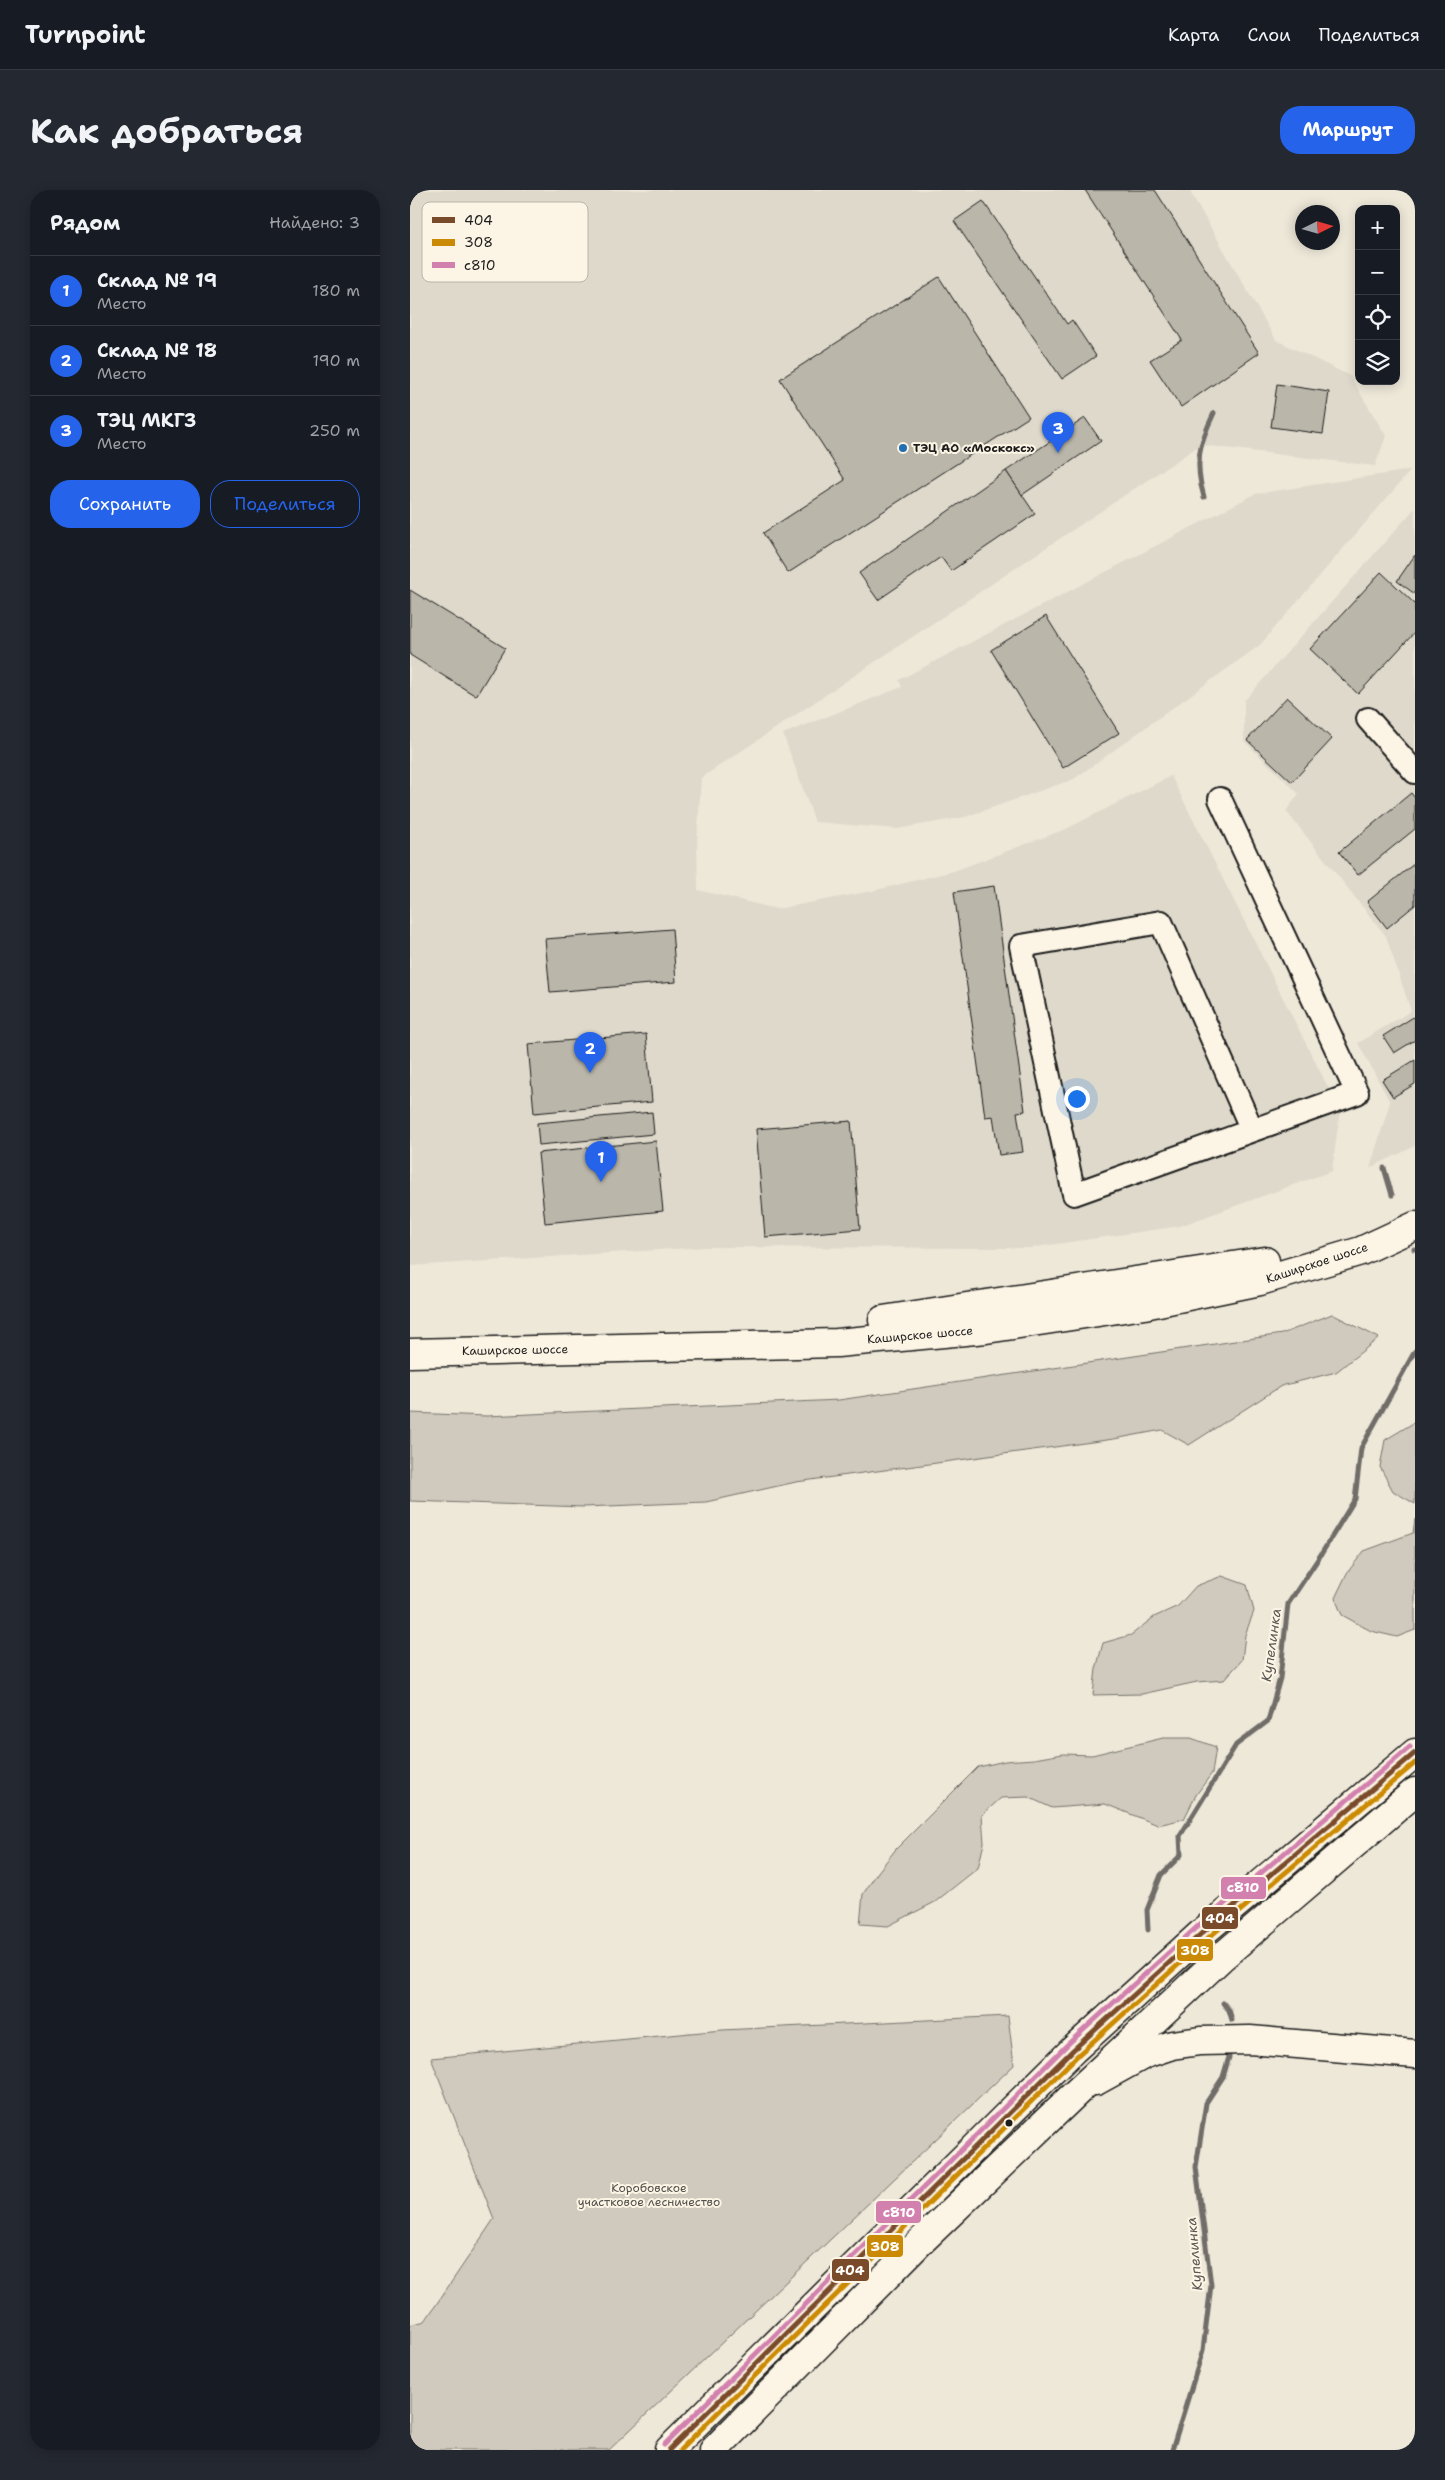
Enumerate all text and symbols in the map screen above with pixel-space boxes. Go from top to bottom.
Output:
text: Turnpoint [25,19,146,51]
text: Карта [1168,23,1219,47]
text: Слои [1247,23,1291,47]
text: Поделиться [1319,23,1420,47]
button: Маршрут [1280,106,1415,154]
text: Как добраться [30,107,303,154]
legend [422,202,588,282]
north arrow [1295,205,1340,250]
map controls [1355,205,1400,385]
button: + [1355,205,1400,250]
text: Рядом [50,209,120,237]
text: 404 [464,211,493,229]
text: Найдено: 3 [269,212,360,233]
text: 308 [464,233,493,251]
button: − [1355,250,1400,295]
text: с810 [464,256,496,274]
text: Склад № 19 [97,268,217,293]
text: 1 [62,280,70,301]
text: 180 m [312,280,360,301]
text: Место [97,293,147,314]
button: locate [1355,295,1400,340]
text: Склад № 18 [97,338,217,363]
button: layers [1355,340,1400,385]
text: 2 [60,350,72,371]
text: 190 m [313,350,360,371]
text: Место [97,363,147,384]
text: ТЭЦ МКГЗ [97,408,196,433]
pin: 3 [1042,412,1074,453]
text: 3 [60,420,72,441]
text: 250 m [309,420,360,441]
text: Место [97,433,147,454]
place label: ТЭЦ АО «Москокс» [913,440,1035,456]
marker: ТЭЦ АО «Москокс» [897,442,909,454]
button: Сохранить [50,480,200,528]
button: Поделиться [210,480,360,528]
pin: 2 [574,1032,606,1073]
your location [1064,1086,1090,1112]
pin: 1 [585,1141,617,1182]
street label: Каширское шоссе [1264,1239,1370,1287]
street label: Каширское шоссе [866,1322,974,1348]
street label: Каширское шоссе [462,1341,568,1359]
water label: Купелинка [1257,1607,1285,1683]
line badge: с810 [1220,1876,1267,1900]
text: с810 [1227,1878,1260,1896]
line badge: 404 [1201,1906,1239,1930]
text: 404 [1205,1909,1235,1927]
line badge: 308 [1176,1938,1214,1962]
text: 308 [1180,1941,1210,1959]
unlabelled marker [1004,2118,1014,2128]
park label: Коробовское участковое лесничество [578,2180,720,2210]
line badge: с810 [875,2200,922,2224]
text: с810 [883,2203,916,2221]
water label: Купелинка [1182,2216,1206,2292]
line badge: 308 [866,2234,904,2258]
text: 308 [870,2237,900,2255]
line badge: 404 [831,2258,870,2282]
text: 404 [835,2261,865,2279]

